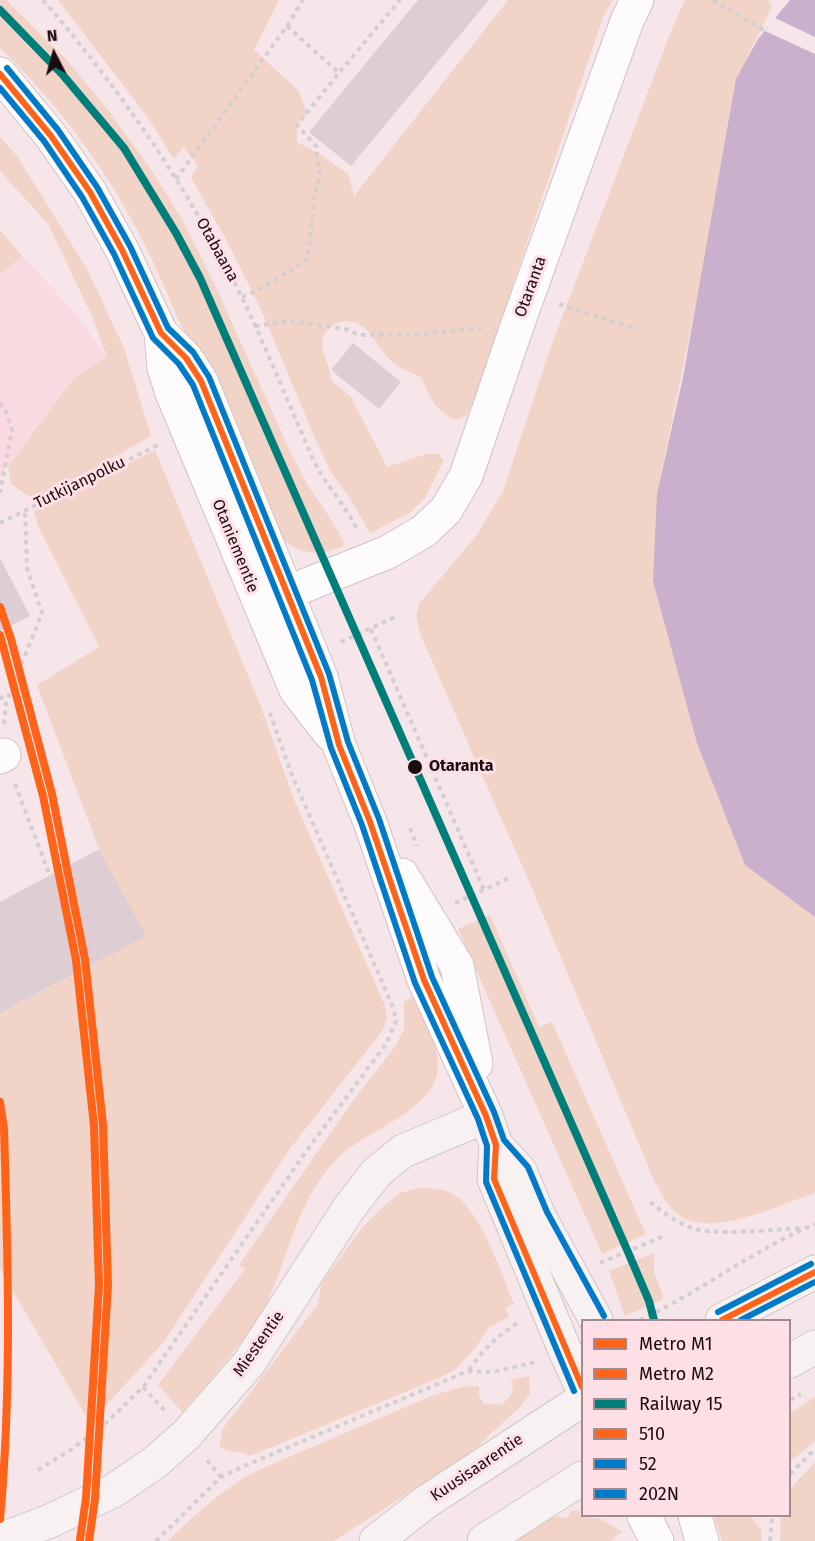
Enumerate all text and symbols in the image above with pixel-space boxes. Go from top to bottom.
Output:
north arrow [24,24,84,84]
text: N [46,26,58,46]
street label: Otabaana [192,215,242,285]
street label: Otaranta [511,254,551,320]
street label: Tutkijanpolku [31,453,129,513]
street label: Otaniementie [208,497,262,595]
place label: Otaranta [429,757,493,777]
marker: Otaranta [406,758,424,776]
street label: Miestentie [229,1307,289,1381]
legend [581,1319,791,1517]
text: Metro M1 [639,1333,713,1355]
text: Metro M2 [639,1363,714,1385]
text: Railway 15 [639,1393,723,1415]
text: 510 [639,1423,665,1445]
street label: Kuusisaarentie [427,1430,527,1506]
text: 52 [639,1453,657,1475]
text: 202N [639,1483,679,1505]

